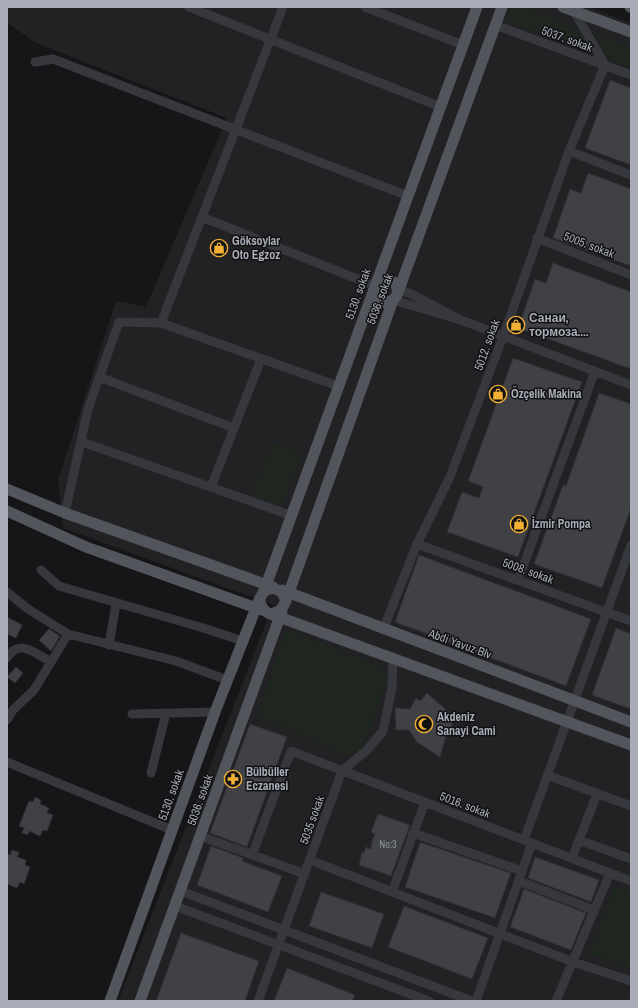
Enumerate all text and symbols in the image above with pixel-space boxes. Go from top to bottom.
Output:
street label: 5037. sokak [539,22,595,56]
street label: 5005. sokak [561,228,617,262]
place label: Göksoylar Oto Egzoz [232,233,280,263]
shop icon: Göksoylar Oto Egzoz [209,238,229,258]
street label: 5130. sokak [341,266,375,322]
street label: 5036. sokak [363,271,397,327]
place label: Санаи, тормоза.... [529,310,589,340]
shop icon: Санаи, тормоза.... [506,315,526,335]
street label: 5012. sokak [470,317,504,373]
shop icon: Özçelik Makina [488,384,508,404]
place label: Özçelik Makina [511,385,582,402]
shop icon: İzmir Pompa [509,514,529,534]
place label: İzmir Pompa [532,516,591,532]
street label: 5008. sokak [500,554,556,588]
street label: Abdi Yavuz Blv [425,625,494,663]
place label: Akdeniz Sanayi Cami [437,709,496,739]
mosque icon: Akdeniz Sanayi Cami [414,714,434,734]
place label: Bülbüller Eczanesi [246,764,289,794]
street label: 5130. sokak [154,767,188,823]
pharmacy icon: Bülbüller Eczanesi [223,769,243,789]
street label: 5036. sokak [183,772,217,828]
street label: 5016. sokak [437,788,493,822]
street label: 5035 sokak [296,794,328,846]
house number: No:3 [379,838,397,851]

